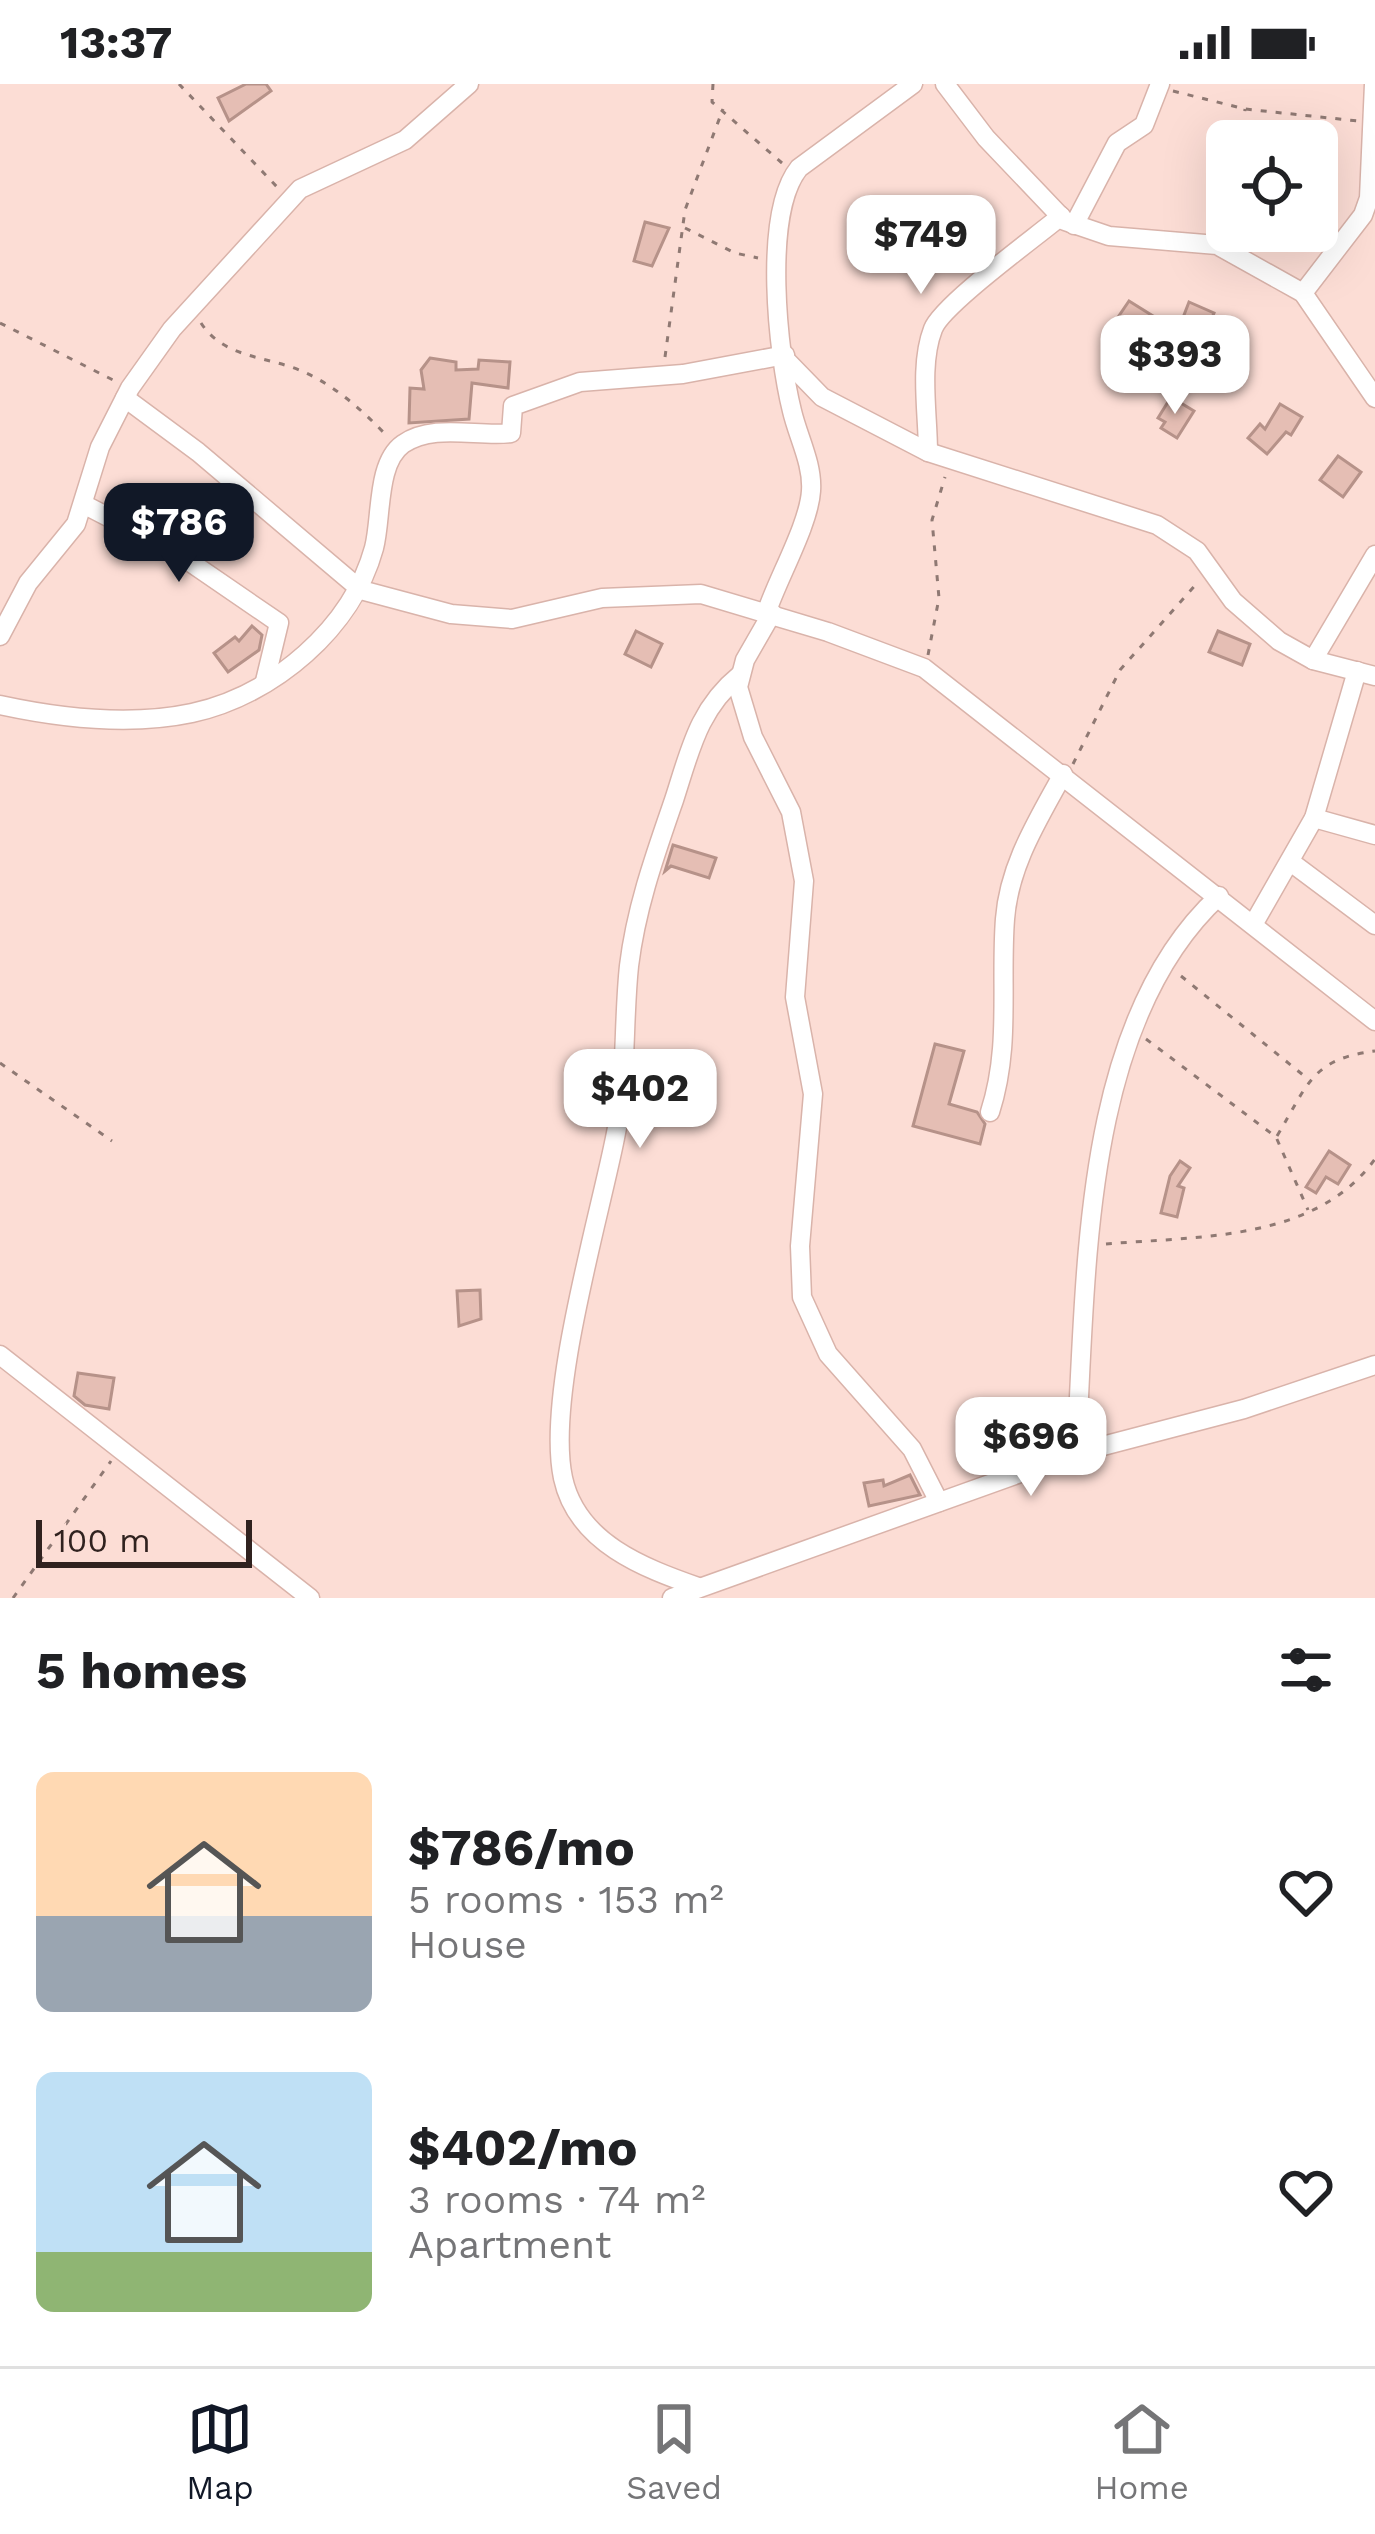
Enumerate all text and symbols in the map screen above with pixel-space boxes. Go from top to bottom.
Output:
text: 13:37 [60,16,172,69]
map controls [1206,120,1338,252]
button: locate [1206,120,1338,252]
pin: $749 [850,195,992,297]
text: $749 [874,211,968,256]
pin: $393 [1104,315,1246,417]
text: $393 [1128,331,1222,376]
pin: $786 [108,483,250,585]
text: $786 [131,499,227,544]
pin: $402 [569,1049,711,1151]
text: $402 [591,1065,689,1110]
pin: $696 [960,1397,1102,1499]
text: $696 [982,1413,1080,1458]
scale bar [36,1514,252,1567]
text: 100 m [54,1521,151,1560]
icon: filters [1273,1637,1339,1703]
text: 5 homes [36,1641,247,1700]
text: $786/mo [408,1818,635,1877]
icon: home [132,1820,276,1964]
icon: heart [1273,1859,1339,1925]
text: 5 rooms · 153 m² [408,1877,724,1922]
text: House [408,1922,527,1967]
text: $402/mo [408,2118,638,2177]
icon: home [132,2120,276,2264]
icon: heart [1273,2159,1339,2225]
text: 3 rooms · 74 m² [408,2177,706,2222]
text: Apartment [408,2222,611,2267]
tab: Map [186,2396,254,2507]
tab: Saved [626,2396,722,2507]
tab: Home [1094,2396,1189,2507]

